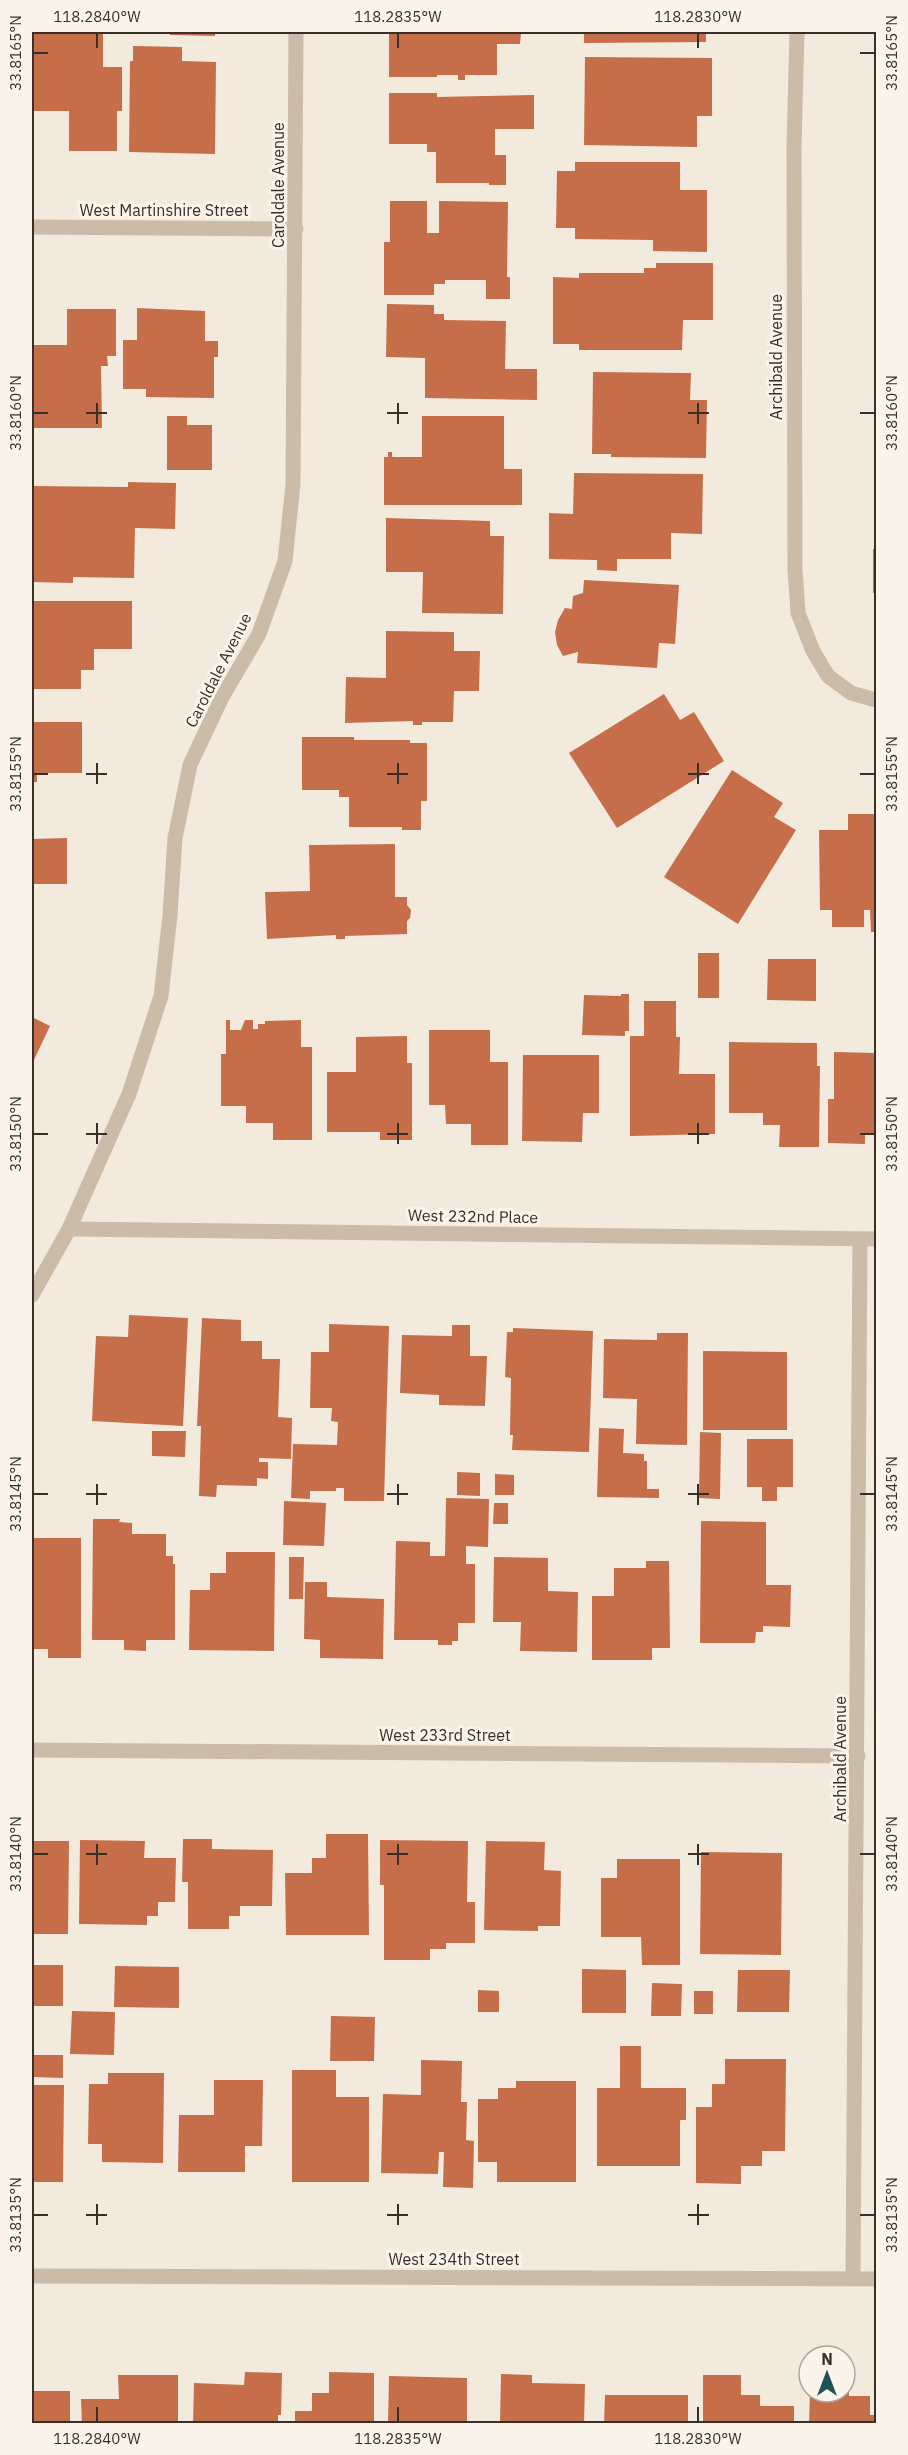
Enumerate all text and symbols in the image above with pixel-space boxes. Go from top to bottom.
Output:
text: 118.2840°W [53,7,141,26]
text: 118.2835°W [354,7,442,26]
text: 118.2830°W [654,7,742,26]
text: 33.8165°N [6,15,25,91]
text: 33.8165°N [882,15,901,91]
street label: Caroldale Avenue [268,122,288,248]
street label: West Martinshire Street [79,200,249,220]
street label: Archibald Avenue [766,294,786,420]
text: 33.8160°N [6,375,25,451]
text: 33.8160°N [882,375,901,451]
street label: Caroldale Avenue [181,609,256,731]
text: 33.8155°N [6,736,25,812]
text: 33.8155°N [882,736,901,812]
text: 33.8150°N [6,1096,25,1172]
text: 33.8150°N [882,1096,901,1172]
street label: West 232nd Place [408,1205,538,1227]
text: 33.8145°N [6,1456,25,1532]
text: 33.8145°N [882,1456,901,1532]
street label: Archibald Avenue [830,1696,850,1822]
street label: West 233rd Street [379,1725,511,1745]
text: 33.8140°N [6,1816,25,1892]
text: 33.8140°N [882,1816,901,1892]
text: 33.8135°N [6,2177,25,2253]
text: 33.8135°N [882,2177,901,2253]
street label: West 234th Street [388,2249,520,2269]
north arrow [797,2344,857,2404]
text: N [821,2349,833,2369]
text: 118.2840°W [53,2429,141,2448]
text: 118.2835°W [354,2429,442,2448]
text: 118.2830°W [654,2429,742,2448]

